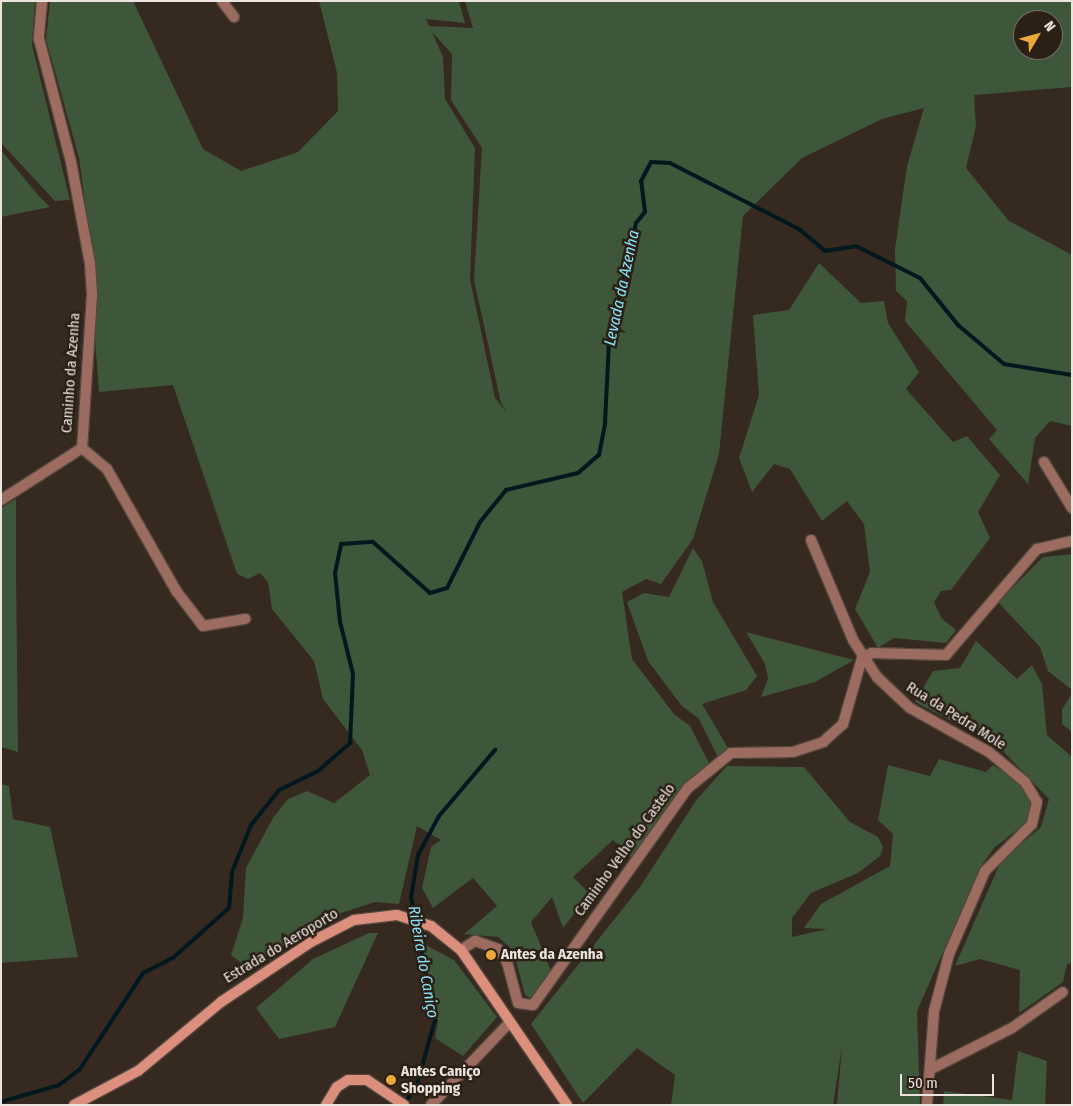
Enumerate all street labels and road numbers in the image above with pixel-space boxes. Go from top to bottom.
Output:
street label: Caminho da Azenha [58,312,84,434]
street label: Rua da Pedra Mole [903,678,1009,754]
street label: Caminho Velho do Castelo [571,780,679,920]
street label: Estrada do Aeroporto [220,905,342,987]

